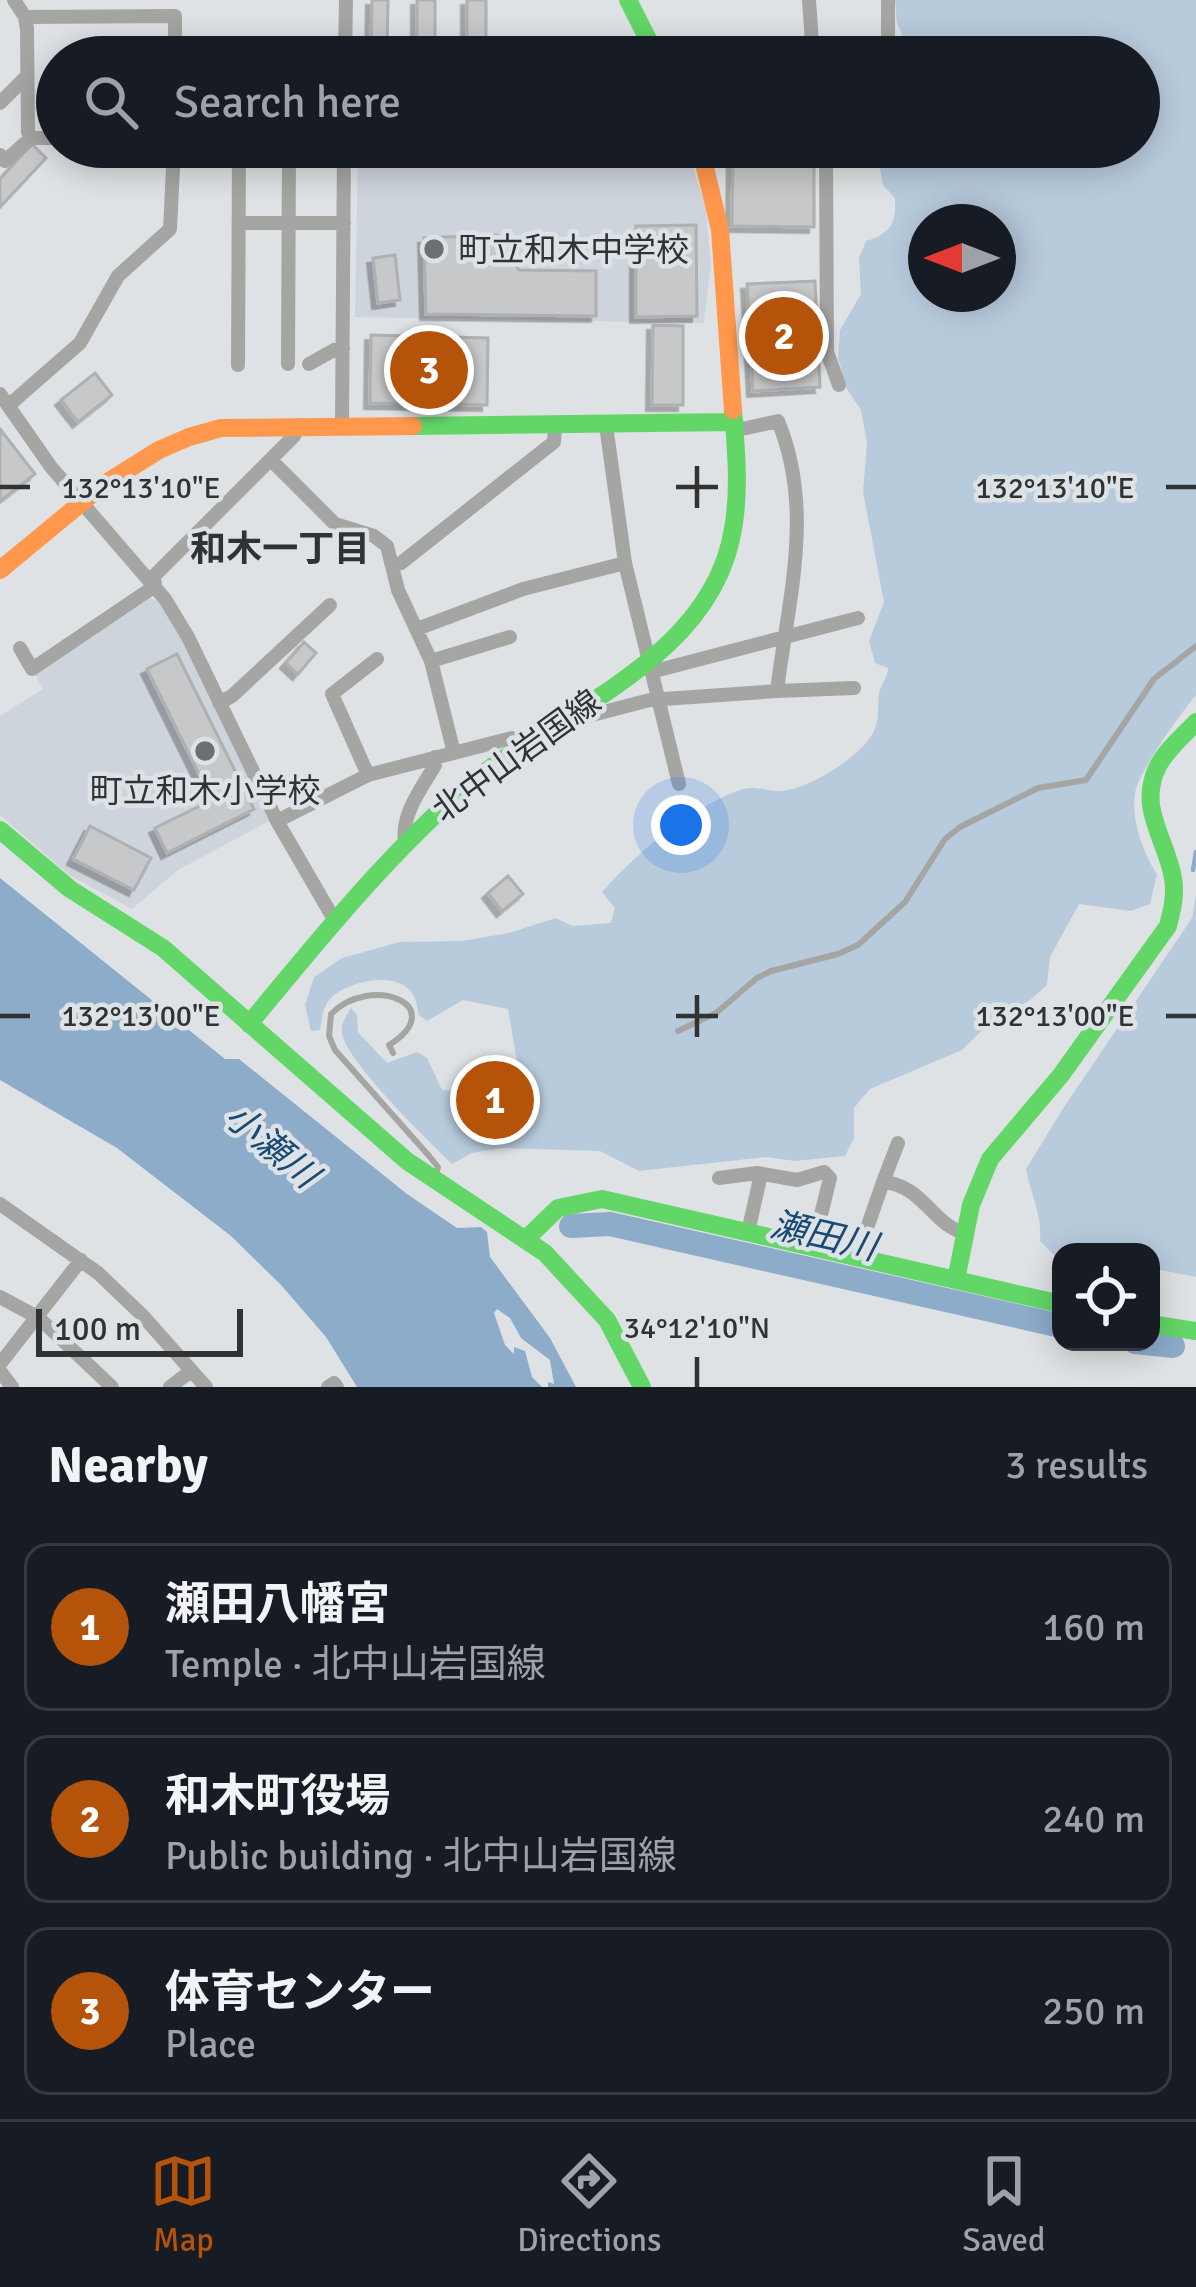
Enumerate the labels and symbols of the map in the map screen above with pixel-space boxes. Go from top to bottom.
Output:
north arrow [908,204,1016,312]
place label: 町立和木中学校 [458,230,689,271]
marker: 町立和木中学校 [421,236,447,262]
pin: 2 [745,291,823,381]
pin: 3 [390,325,468,415]
text: 132°13'10"E [61,470,221,507]
text: 132°13'10"E [975,470,1135,507]
district label: 和木一丁目 [190,527,370,572]
street label: 北中山岩国線 [425,681,609,831]
marker: 町立和木小学校 [192,738,218,764]
place label: 町立和木小学校 [90,771,321,812]
your location [651,795,711,855]
text: 132°13'00"E [61,998,221,1035]
text: 132°13'00"E [975,998,1135,1035]
pin: 1 [456,1055,534,1145]
water label: 小瀬川 [215,1094,330,1201]
water label: 瀬田川 [766,1202,885,1271]
scale bar [36,1303,243,1356]
text: 34°12'10"N [624,1310,770,1347]

